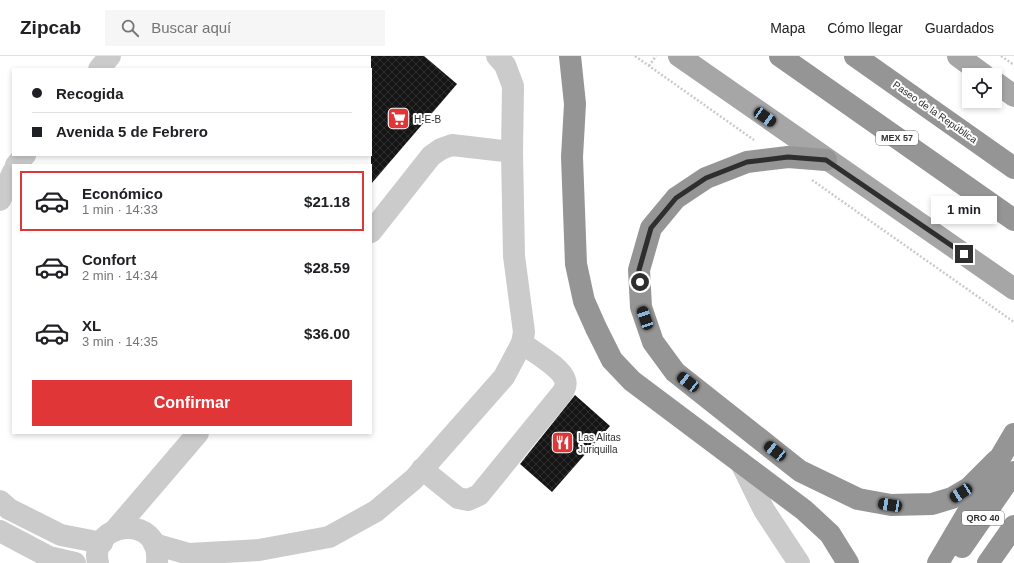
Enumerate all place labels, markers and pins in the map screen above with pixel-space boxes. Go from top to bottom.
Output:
supermarket icon: H-E-B [386,106,412,132]
place label: H-E-B [414,114,442,125]
restaurant icon: Las Alitas Juriquilla [550,430,576,456]
place label: Las Alitas Juriquilla [578,432,621,455]

